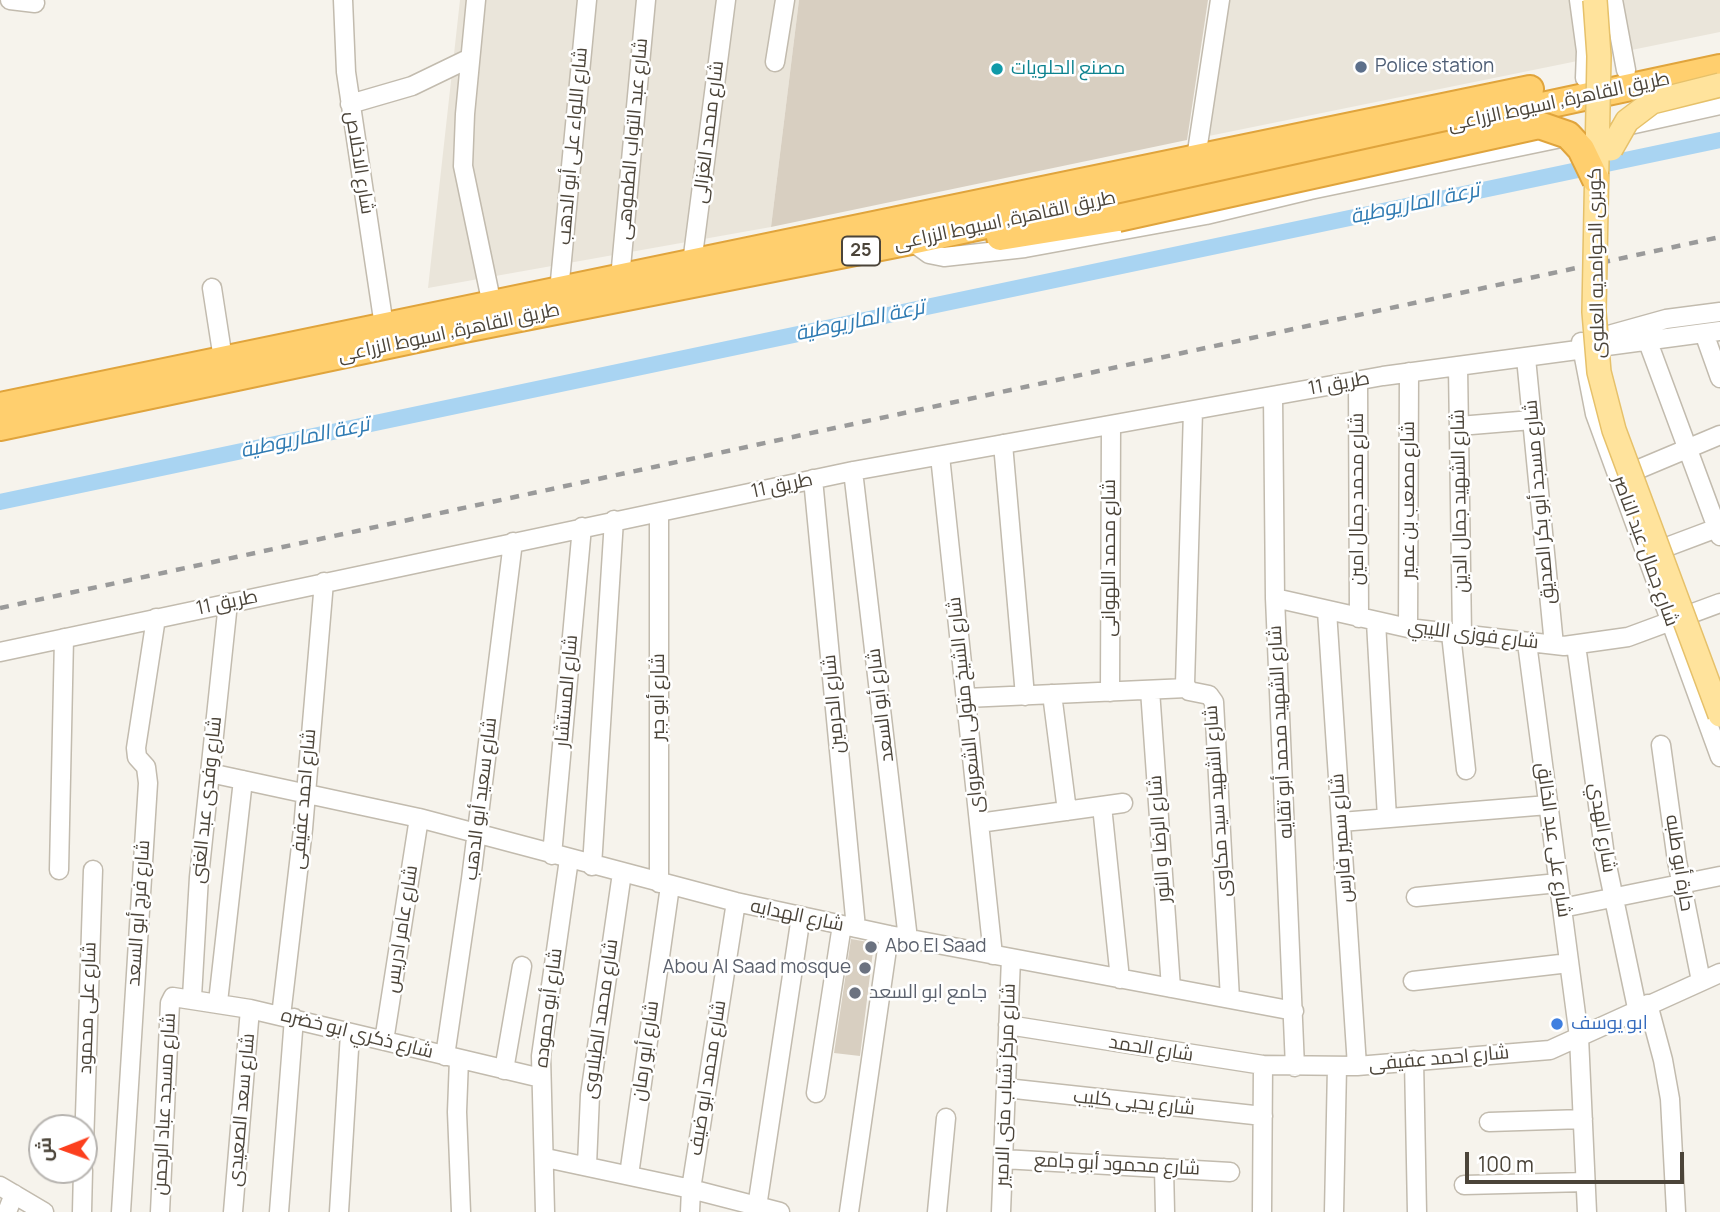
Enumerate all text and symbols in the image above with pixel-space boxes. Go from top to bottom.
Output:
street label: شارع عبد التواب الطموهى [613,37,653,241]
street label: شارع اللواء على أبو الدهب [553,46,593,246]
place label: Police station [1375,56,1494,78]
place label: مصنع الحلويات [1011,58,1125,80]
street label: شارع محمد الغزالى [689,59,729,205]
marker: Police station [1353,59,1369,75]
marker: مصنع الحلويات [989,61,1005,77]
street label: طريق القاهرة, اسيوط الزراعى [1446,67,1672,137]
street label: شارع الاخلاص [340,110,378,216]
street label: كوبرى الحوامديه العلوى [1584,167,1610,359]
water label: ترعة الماريوطية [1348,178,1482,230]
street label: طريق القاهرة, اسيوط الزراعى [892,186,1118,256]
road number: 25 [842,236,880,265]
water label: ترعة الماريوطية [793,295,927,347]
street label: طريق القاهرة, اسيوط الزراعى [336,298,562,368]
street label: طريق 11 [1306,367,1372,401]
street label: شارع مسجد أبو بكر الصديق [1520,399,1560,605]
street label: شارع الشهيد جمال الدين [1447,409,1473,593]
water label: ترعة الماريوطية [238,412,372,464]
street label: شارع محمد جمال امين [1347,413,1369,585]
street label: شارع مصعب بن عمير [1398,421,1420,579]
street label: طريق 11 [749,468,815,504]
street label: شارع جمال عبد الناصر [1607,472,1683,630]
street label: شارع محمد اللهوانى [1099,479,1121,637]
street label: طريق 11 [194,585,260,621]
street label: شارع الشيخ متولى الشعرواى [943,596,989,814]
street label: شارع فوزى الليبي [1406,616,1540,654]
street label: شارع الشهيد محمد أبو تقايه [1264,625,1298,839]
street label: شارع المستشار [551,634,583,748]
street label: شارع أبو السعد [863,647,899,763]
street label: شارع أبو جبر [648,653,670,741]
street label: شارع الحرمين [818,654,850,754]
street label: شارع الشهيد سيد مكاوى [1200,704,1236,898]
street label: شارع وفدى عبد الغنى [187,715,227,885]
street label: شارع سعيد أبو الدهب [460,716,502,882]
street label: شارع احمد عفيفى [287,728,321,870]
street label: شارع على عبد الخالق [1531,761,1575,919]
street label: شارع سمير فارس [1326,773,1358,903]
street label: شارع الرضا و النور [1144,775,1176,903]
street label: شارع الهدي [1584,781,1620,875]
street label: حارة أبو طلبه [1660,813,1698,913]
street label: شارع فرج أبو السعد [123,839,155,987]
street label: شارع عامر ادريس [381,864,423,994]
street label: شارع الهدايه [748,895,846,937]
place label: Abo El Saad [885,936,986,958]
street label: شارع محمد الطبلاوى [578,938,624,1100]
marker: Abo El Saad [863,939,879,955]
street label: شارع على محمود [74,942,102,1074]
street label: شارع أبو حموده [530,947,568,1069]
place label: Abou Al Saad mosque [662,957,851,979]
marker: Abou Al Saad mosque [857,960,873,976]
place label: جامع ابو السعد [869,982,987,1004]
street label: شارع مركز شباب منى الامير [991,983,1021,1187]
marker: جامع ابو السعد [847,985,863,1001]
street label: شارع أبو رمان [628,999,664,1103]
street label: شارع محمد ابو ضيف [684,999,732,1157]
street label: شارع ذكري ابو خضره [279,1004,435,1064]
street label: شارع مسجد عباد الرحمن [149,1012,181,1196]
place label: ابو يوسف [1571,1013,1648,1035]
marker: ابو يوسف [1549,1016,1565,1032]
street label: شارع الحمد [1107,1031,1195,1067]
street label: شارع سعد الصعيدى [224,1032,260,1188]
street label: شارع احمد عفيفى [1368,1042,1510,1076]
street label: شارع يحيى كليب [1072,1085,1196,1121]
north arrow [28,1114,98,1184]
text: ش [31,1137,57,1162]
scale bar [1468,1138,1687,1182]
street label: شارع محمود أبو جامع [1033,1149,1201,1181]
text: 100 m [1478,1150,1534,1178]

